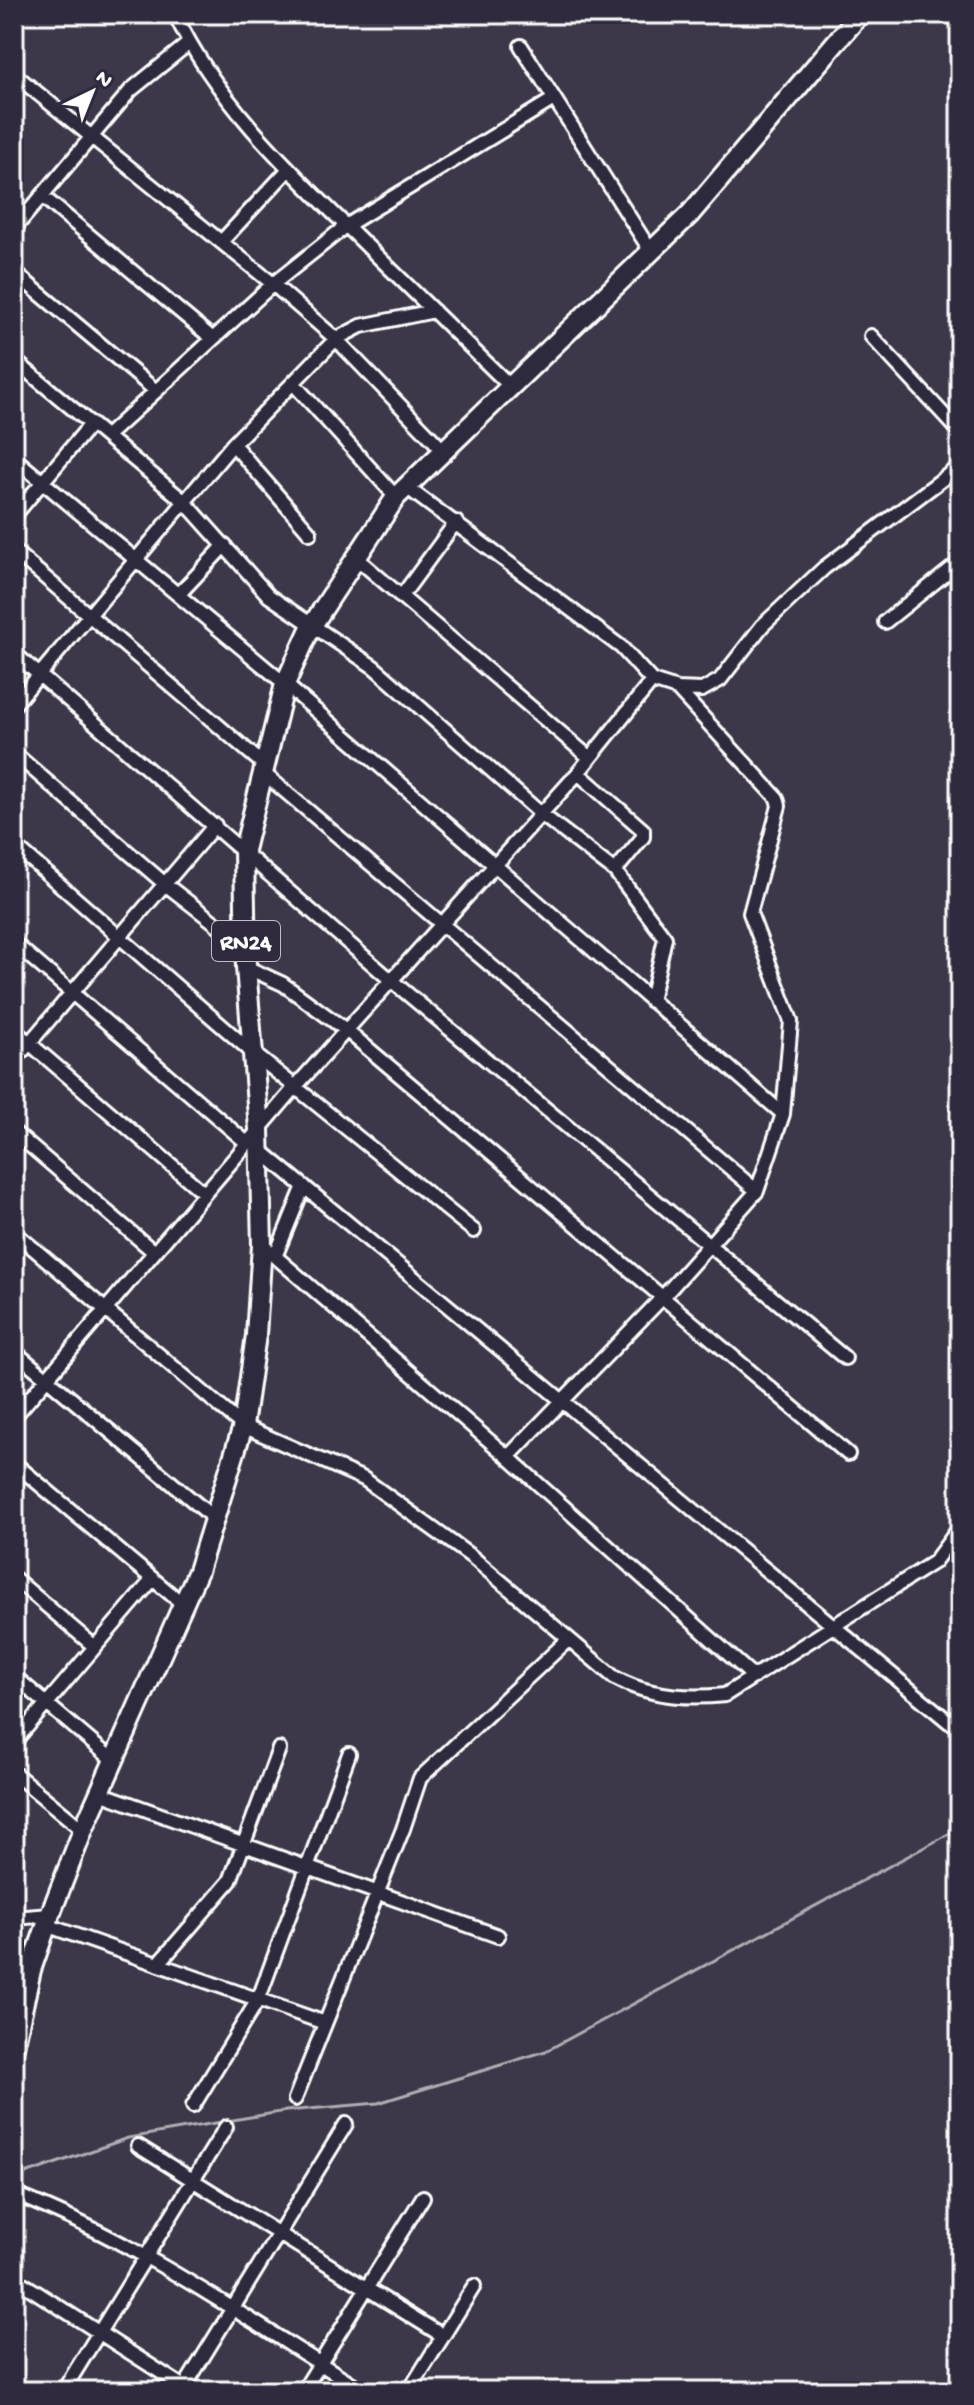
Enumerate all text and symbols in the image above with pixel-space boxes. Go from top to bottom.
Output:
north arrow [52,52,132,132]
text: N [89,66,117,95]
road number: RN24 [212,921,280,961]

